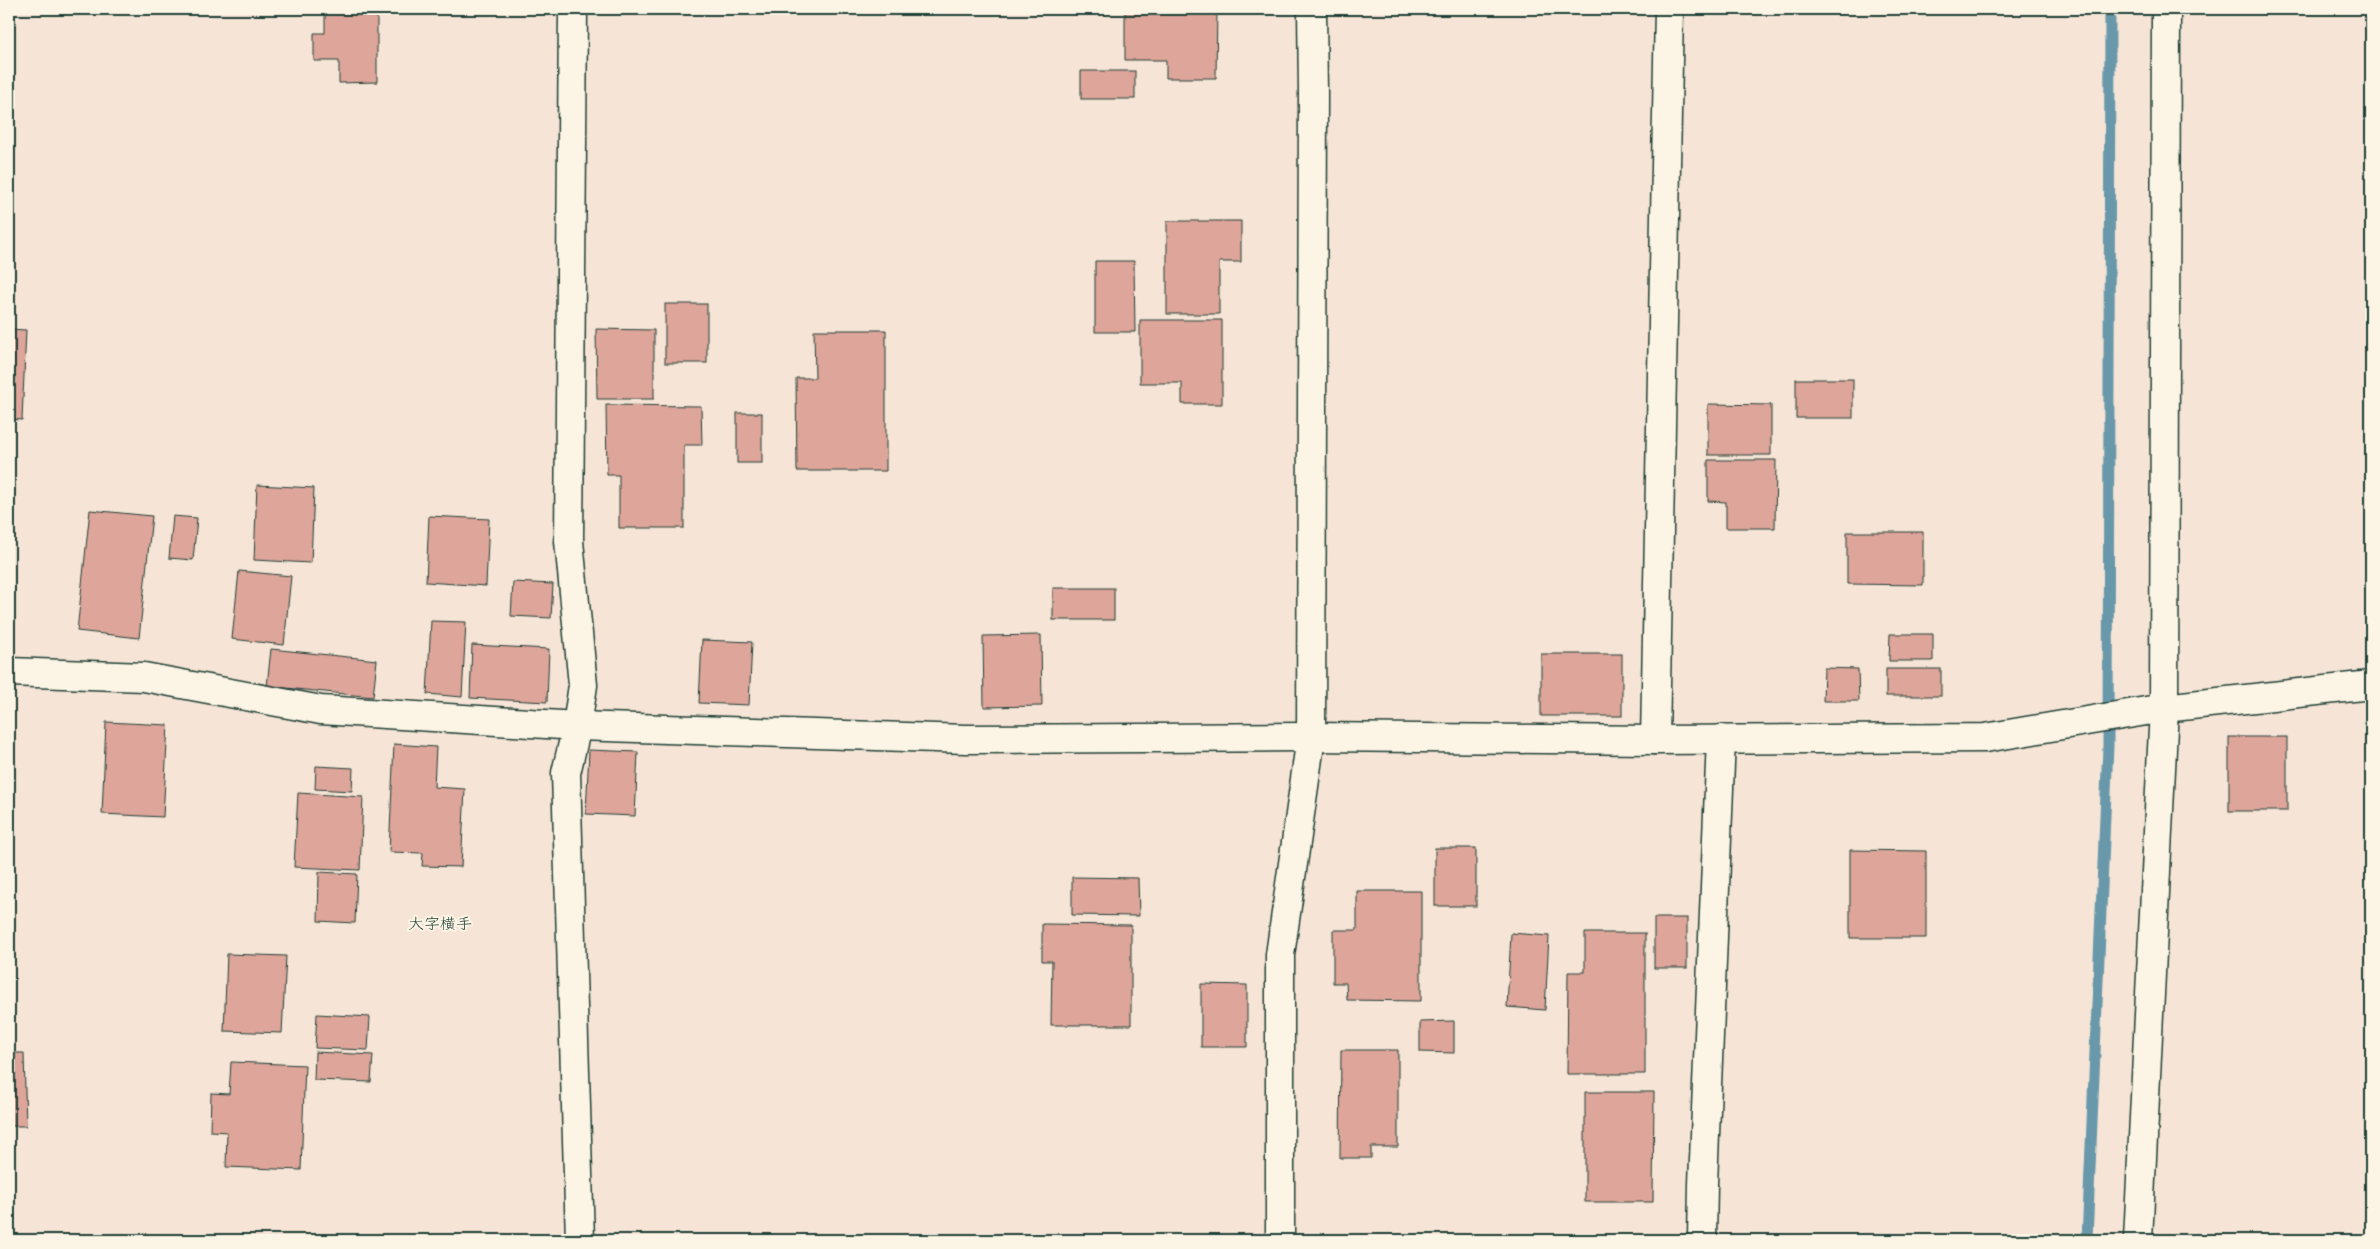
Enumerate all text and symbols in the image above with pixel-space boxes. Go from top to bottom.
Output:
district label: 大字横手 [408,916,472,936]

